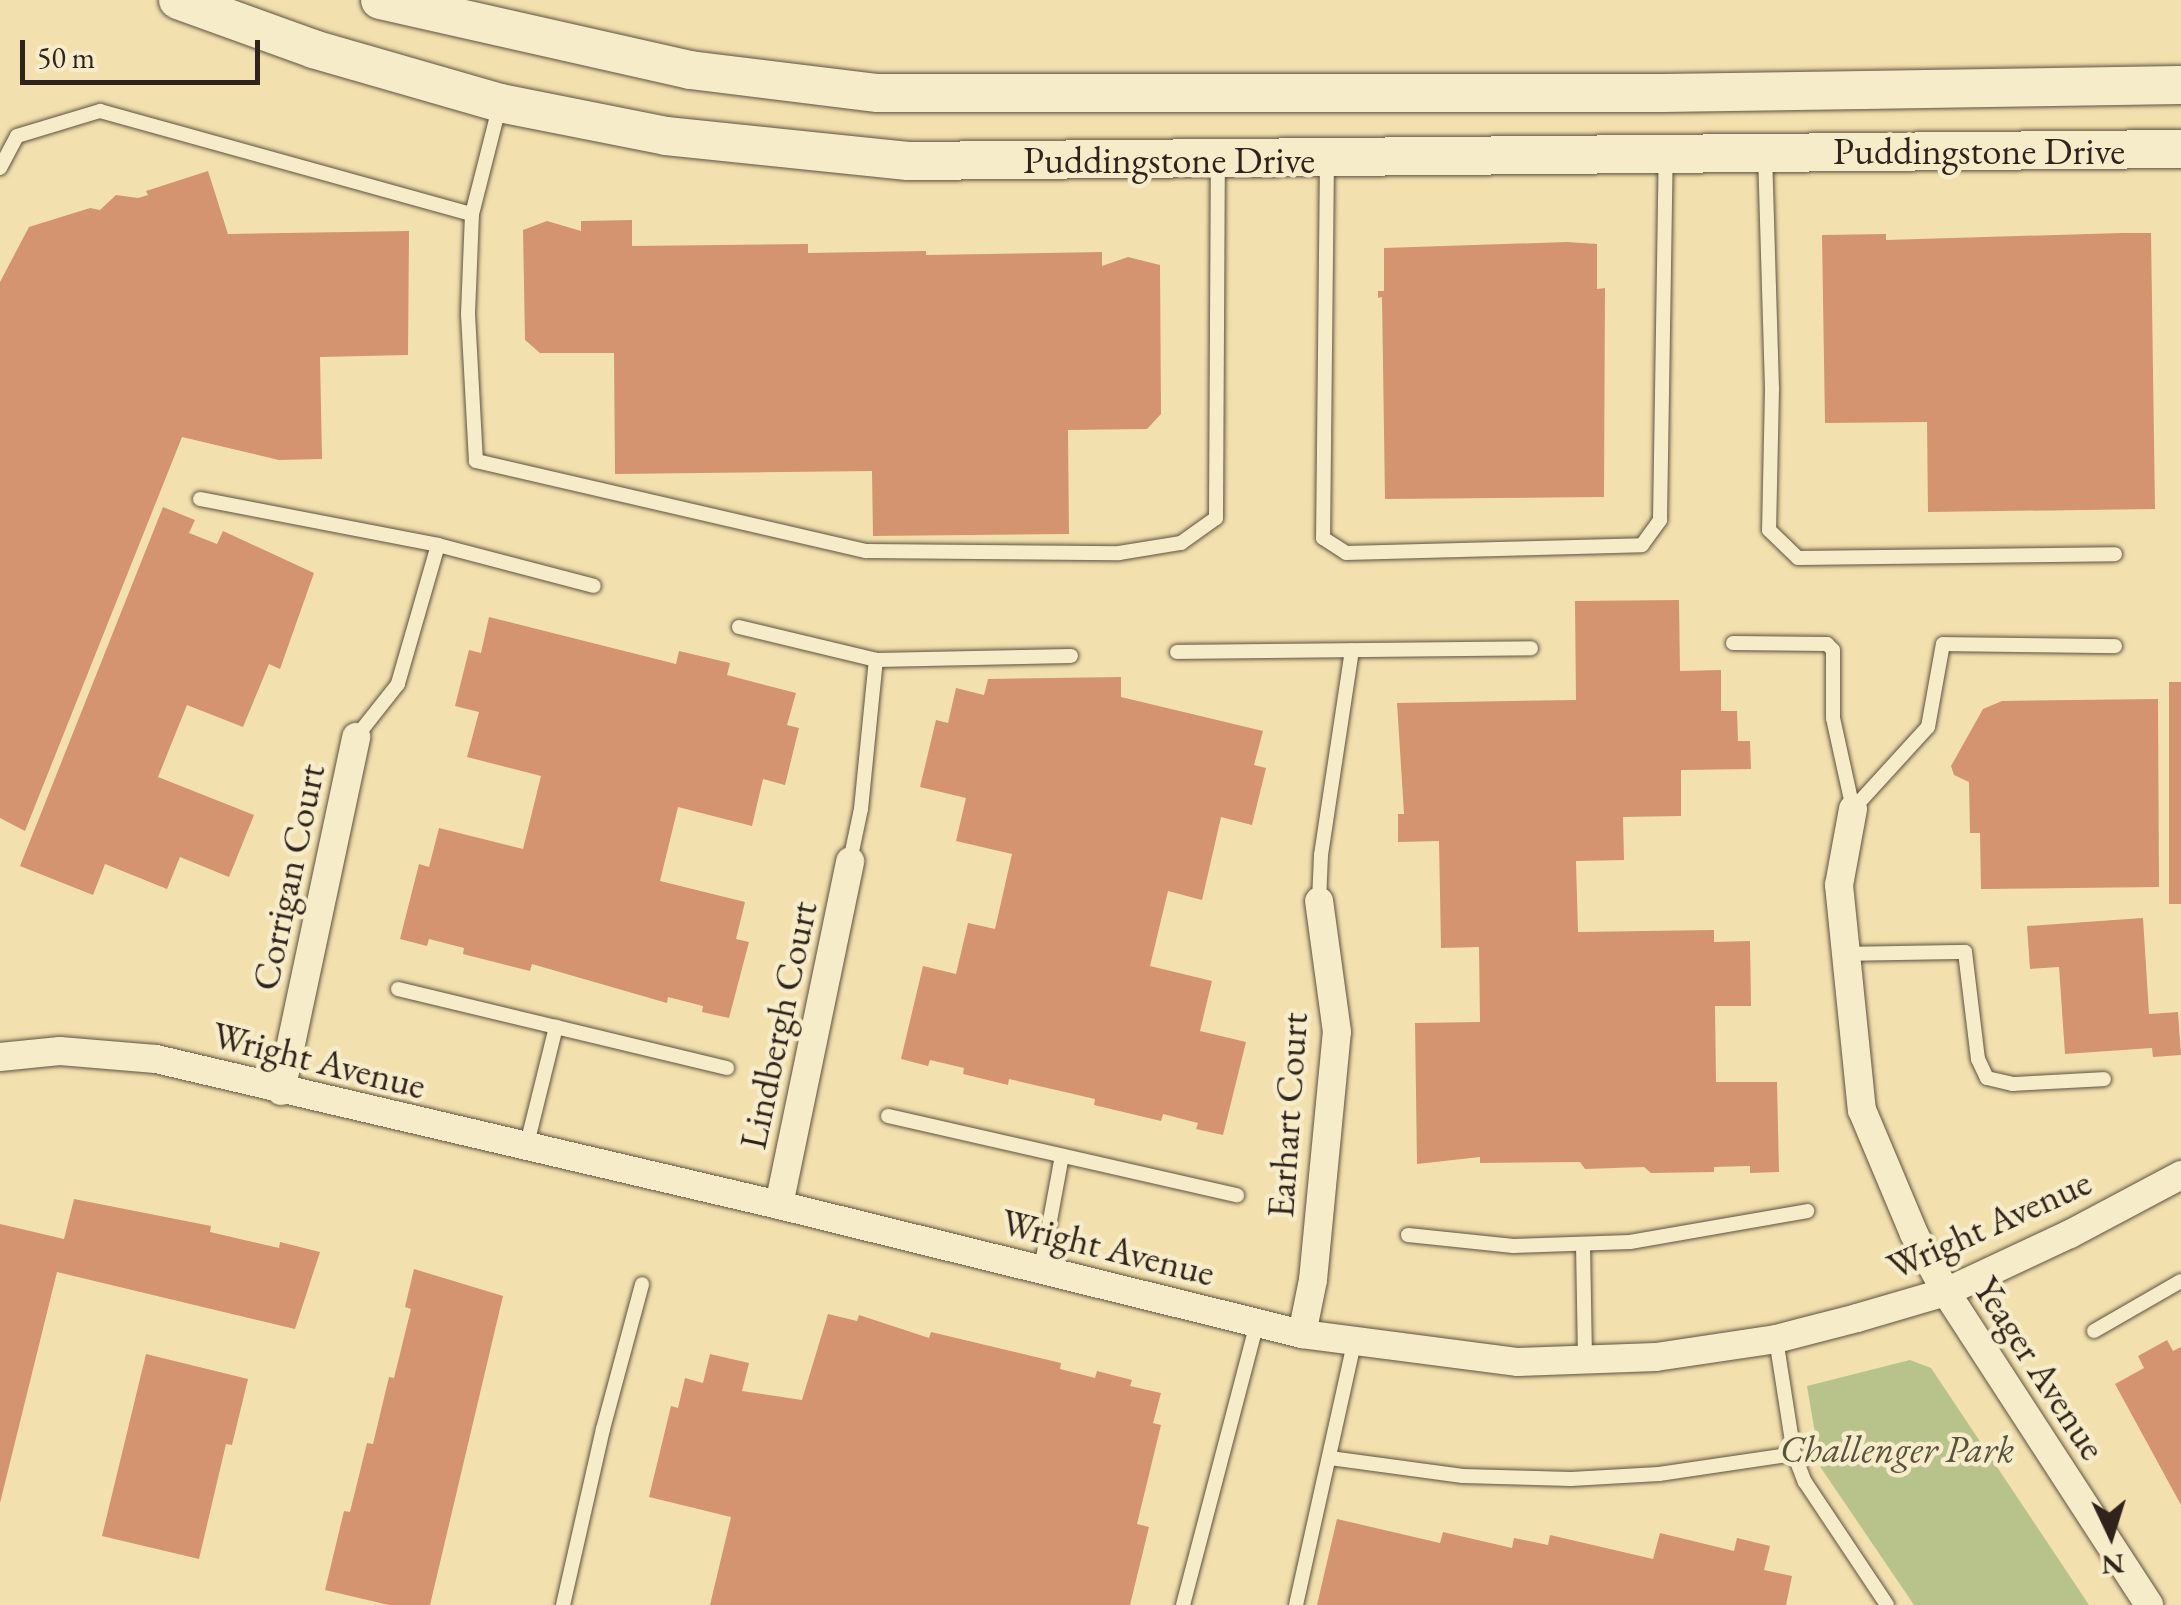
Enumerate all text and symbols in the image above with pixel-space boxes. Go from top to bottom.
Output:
scale bar [25,20,265,82]
text: 50 m [37,38,95,77]
street label: Puddingstone Drive [1833,128,2125,174]
street label: Puddingstone Drive [1023,137,1315,183]
street label: Corrigan Court [242,760,334,994]
street label: Lindbergh Court [729,897,827,1153]
street label: Wright Avenue [208,1011,430,1109]
street label: Earhart Court [1257,1011,1317,1219]
street label: Wright Avenue [1880,1159,2098,1289]
street label: Wright Avenue [997,1198,1219,1296]
street label: Yeager Avenue [1964,1268,2116,1468]
park label: Challenger Park [1780,1426,2014,1472]
north arrow [2061,1485,2161,1585]
text: N [2101,1546,2126,1584]

